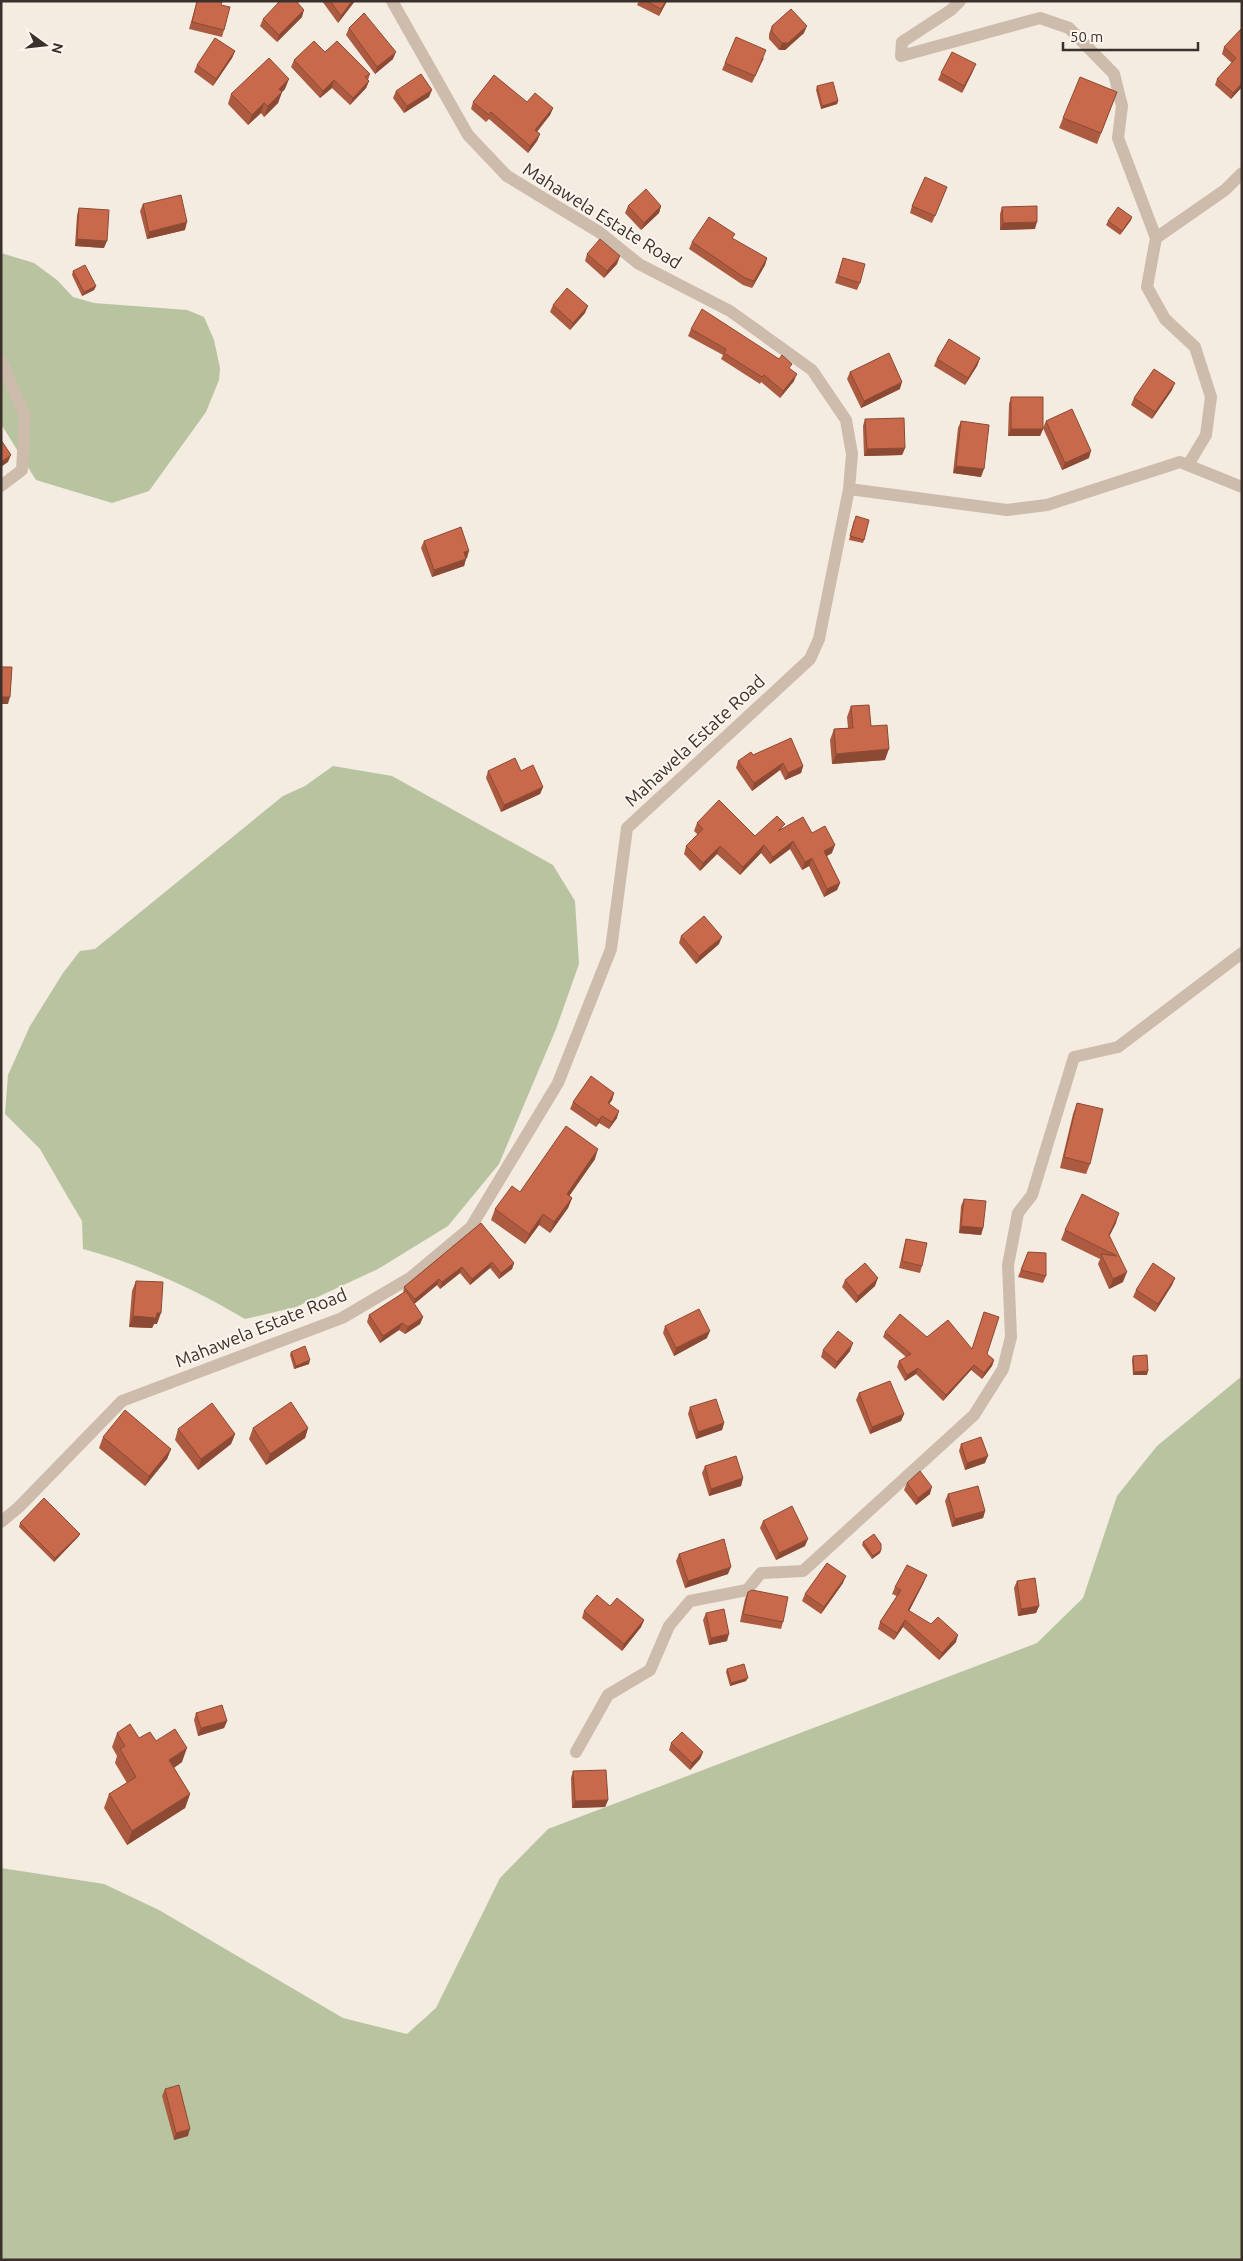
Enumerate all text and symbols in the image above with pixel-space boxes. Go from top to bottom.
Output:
north arrow [20,20,70,70]
scale bar [1063,20,1198,52]
text: 50 m [1070,28,1103,45]
text: N [48,41,67,55]
street label: Mahawela Estate Road [520,158,686,272]
street label: Mahawela Estate Road [621,670,768,810]
street label: Mahawela Estate Road [172,1283,349,1371]

